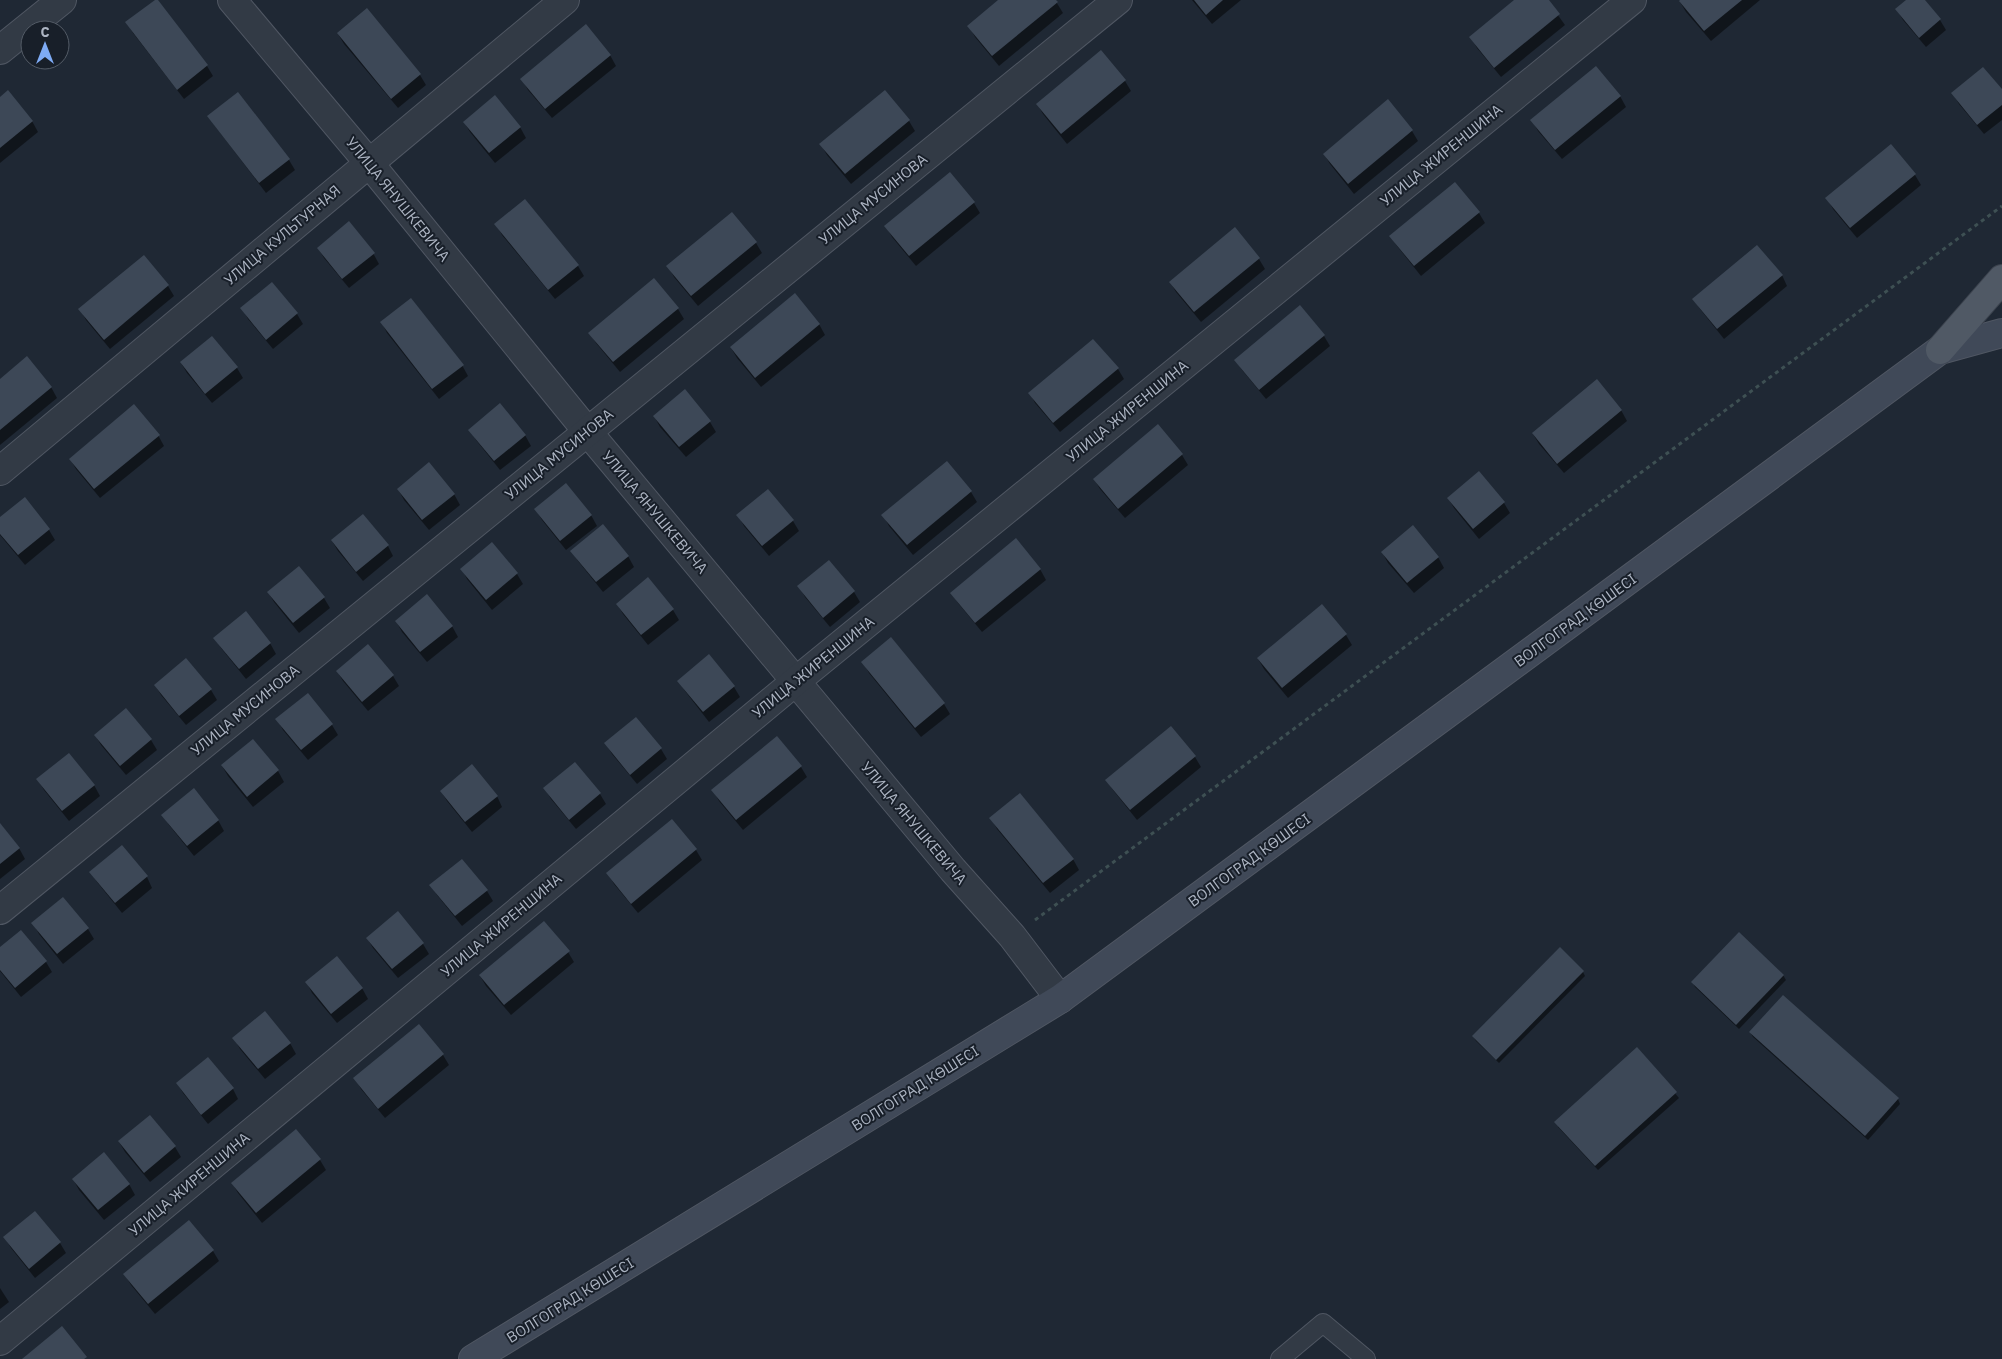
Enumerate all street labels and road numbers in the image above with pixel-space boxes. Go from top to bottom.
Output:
street label: УЛИЦА ЖИРЕНШИНА [1376,100,1506,210]
street label: УЛИЦА ЯНУШКЕВИЧА [342,133,454,265]
street label: УЛИЦА МУСИНОВА [815,149,931,249]
street label: УЛИЦА КУЛЬТУРНАЯ [220,181,344,289]
street label: УЛИЦА ЖИРЕНШИНА [1062,356,1192,466]
street label: УЛИЦА МУСИНОВА [501,404,617,504]
street label: УЛИЦА ЯНУШКЕВИЧА [598,447,712,578]
street label: ВОЛГОГРАД КӨШЕСІ [1510,569,1640,671]
street label: УЛИЦА ЖИРЕНШИНА [748,612,878,722]
street label: УЛИЦА МУСИНОВА [187,660,303,760]
street label: УЛИЦА ЯНУШКЕВИЧА [857,758,971,889]
street label: ВОЛГОГРАД КӨШЕСІ [1184,809,1314,911]
street label: УЛИЦА ЖИРЕНШИНА [437,869,566,981]
street label: ВОЛГОГРАД КӨШЕСІ [848,1041,982,1135]
street label: УЛИЦА ЖИРЕНШИНА [125,1128,254,1240]
street label: ВОЛГОГРАД КӨШЕСІ [503,1253,637,1347]

